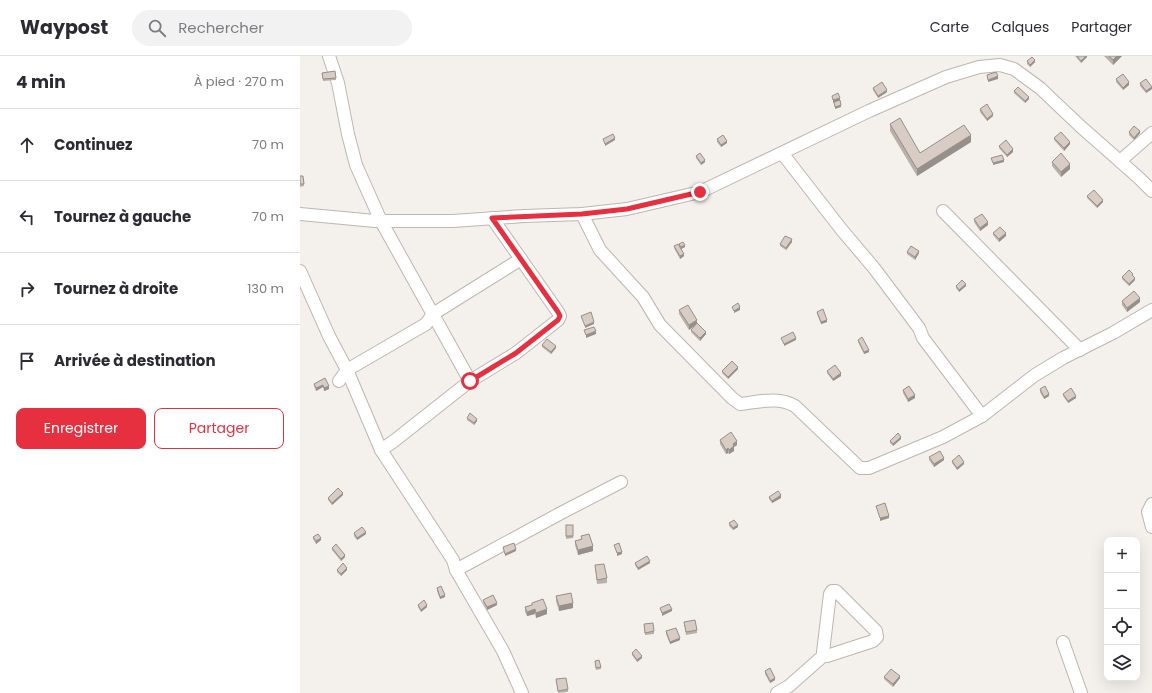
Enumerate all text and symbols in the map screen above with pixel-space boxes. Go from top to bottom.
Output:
search box [132,10,412,46]
text: Waypost [20,14,108,41]
icon: search [146,17,168,39]
text: Rechercher [178,17,264,38]
text: Carte [930,17,969,37]
text: Calques [991,17,1049,37]
text: Partager [1071,17,1132,37]
text: 4 min [16,70,66,94]
text: À pied · 270 m [194,72,284,91]
icon: ahead [16,134,38,156]
text: Continuez [54,134,133,155]
text: 70 m [252,135,284,154]
route end [691,183,709,201]
icon: left [16,206,38,228]
text: Tournez à gauche [54,206,191,227]
text: 70 m [252,207,284,226]
icon: right [16,278,38,300]
text: Tournez à droite [54,278,178,299]
text: 130 m [247,279,284,298]
icon: arrive [16,350,38,372]
text: Arrivée à destination [54,350,216,371]
route start [461,372,479,390]
button: Enregistrer [16,408,146,449]
button: Partager [154,408,284,449]
map controls [1104,537,1140,681]
button: + [1104,537,1140,573]
button: − [1104,573,1140,609]
button: locate [1104,609,1140,645]
button: layers [1104,645,1140,681]

